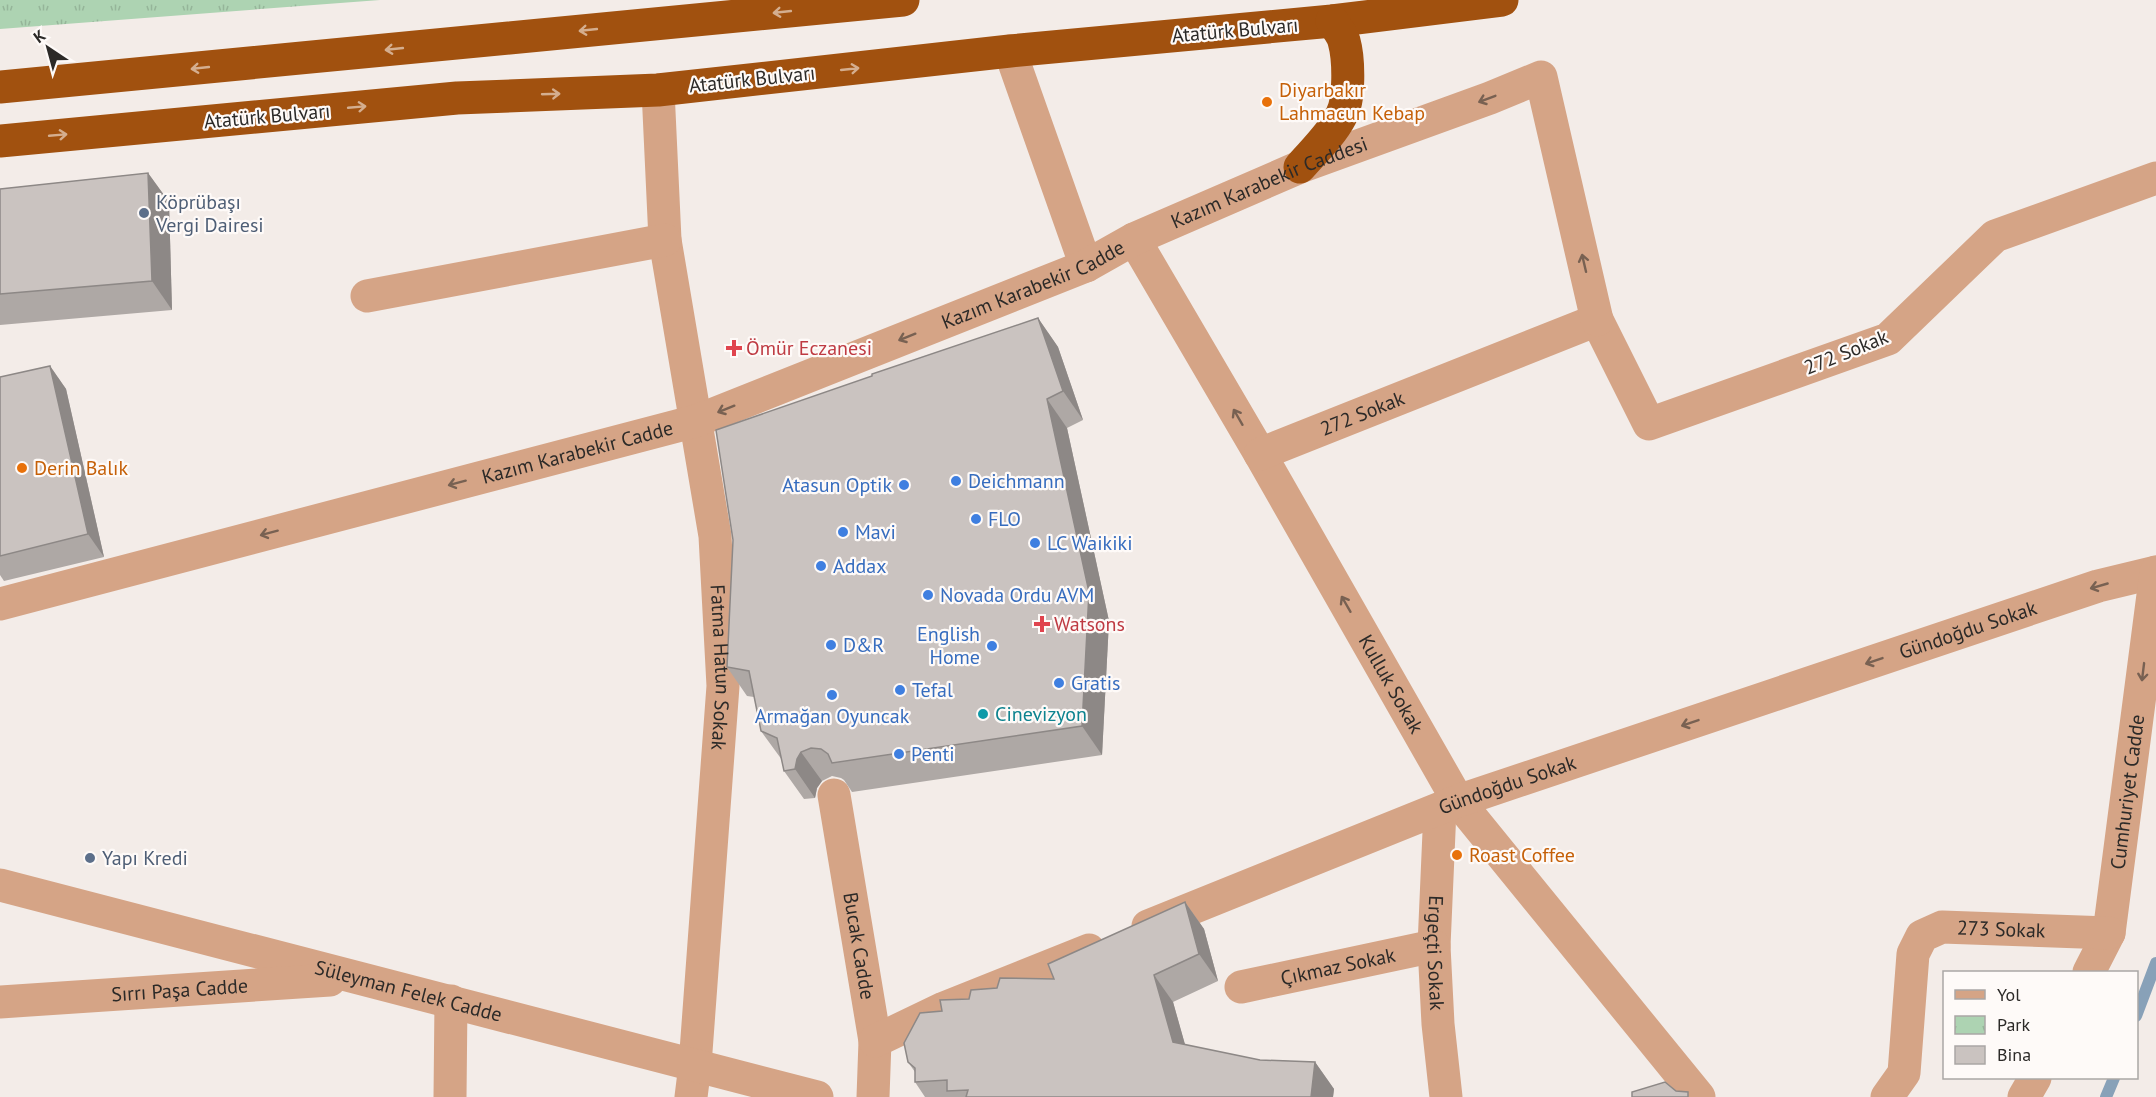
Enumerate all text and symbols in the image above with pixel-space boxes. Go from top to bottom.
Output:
one-way arrow [773,7,793,18]
street label: Atatürk Bulvarı [1171,12,1299,48]
north arrow [18,18,78,78]
text: K [29,25,49,47]
one-way arrow [579,25,599,36]
one-way arrow [385,44,404,55]
street label: Atatürk Bulvarı [688,59,816,99]
one-way arrow [190,63,210,74]
one-way arrow [840,63,860,74]
place label: Diyarbakır Lahmacun Kebap [1279,77,1425,126]
one-way arrow [541,88,561,100]
marker: Diyarbakır Lahmacun Kebap [1260,95,1274,109]
one-way arrow [1478,95,1497,106]
street label: Atatürk Bulvarı [203,98,331,134]
one-way arrow [346,101,366,112]
one-way arrow [48,129,68,140]
street label: Kazım Karabekir Caddesi [1167,131,1371,234]
place label: Köprübaşı Vergi Dairesi [155,189,264,238]
marker: Köprübaşı Vergi Dairesi [137,206,151,220]
street label: Kazım Karabekir Cadde [937,234,1129,335]
one-way arrow [1577,254,1589,273]
street label: 272 Sokak [1800,323,1892,381]
one-way arrow [898,332,917,343]
place label: Ömür Eczanesi [746,335,872,361]
marker: Ömür Eczanesi [727,341,741,355]
street label: 272 Sokak [1316,385,1409,442]
one-way arrow [717,404,736,415]
one-way arrow [1232,409,1244,426]
street label: Kazım Karabekir Cadde [479,415,676,490]
place label: Derin Balık [34,455,128,481]
marker: Derin Balık [15,461,29,475]
place label: Deichmann [968,468,1065,494]
place label: Atasun Optik [782,472,892,498]
marker: Deichmann [949,474,963,488]
one-way arrow [448,478,467,489]
marker: Atasun Optik [897,478,911,492]
place label: FLO [988,506,1021,532]
marker: FLO [969,512,983,526]
place label: Mavi [855,519,896,545]
marker: Mavi [836,525,850,539]
one-way arrow [259,527,278,539]
place label: LC Waikiki [1047,530,1133,556]
marker: LC Waikiki [1028,536,1042,550]
place label: Addax [833,553,886,579]
marker: Addax [814,559,828,573]
one-way arrow [2090,581,2109,592]
place label: Novada Ordu AVM [940,582,1094,608]
street label: Fatma Hatun Sokak [705,584,736,752]
marker: Novada Ordu AVM [921,588,935,602]
street label: Gündoğdu Sokak [1896,594,2040,665]
one-way arrow [1339,596,1351,613]
place label: Watsons [1054,611,1125,637]
marker: Watsons [1035,617,1049,631]
place label: English Home [917,621,980,670]
street label: Kulluk Sokak [1353,630,1430,738]
place label: D&R [843,632,884,658]
marker: D&R [824,638,838,652]
marker: English Home [985,639,999,653]
one-way arrow [1865,656,1884,667]
one-way arrow [2137,661,2148,681]
place label: Gratis [1071,670,1121,696]
marker: Gratis [1052,676,1066,690]
place label: Tefal [912,677,953,703]
marker: Tefal [893,683,907,697]
marker: Armağan Oyuncak [825,688,839,702]
place label: Cinevizyon [995,701,1087,727]
place label: Armağan Oyuncak [755,703,910,729]
marker: Cinevizyon [976,707,990,721]
street label: Cumhuriyet Cadde [2104,713,2150,871]
one-way arrow [1681,719,1700,730]
place label: Penti [911,741,955,767]
marker: Penti [892,747,906,761]
street label: Gündoğdu Sokak [1435,749,1580,821]
place label: Roast Coffee [1469,842,1575,868]
place label: Yapı Kredi [102,845,188,871]
marker: Roast Coffee [1450,848,1464,862]
marker: Yapı Kredi [83,851,97,865]
street label: Bucak Cadde [837,890,881,1002]
street label: Ergeçti Sokak [1421,895,1450,1011]
street label: 273 Sokak [1956,915,2046,944]
street label: Çıkmaz Sokak [1278,942,1398,991]
street label: Süleyman Felek Cadde [312,954,505,1028]
legend [1943,971,2138,1079]
street label: Sırrı Paşa Cadde [110,972,249,1008]
text: Yol [1997,983,2021,1006]
text: Park [1997,1013,2030,1036]
text: Bina [1997,1043,2031,1066]

